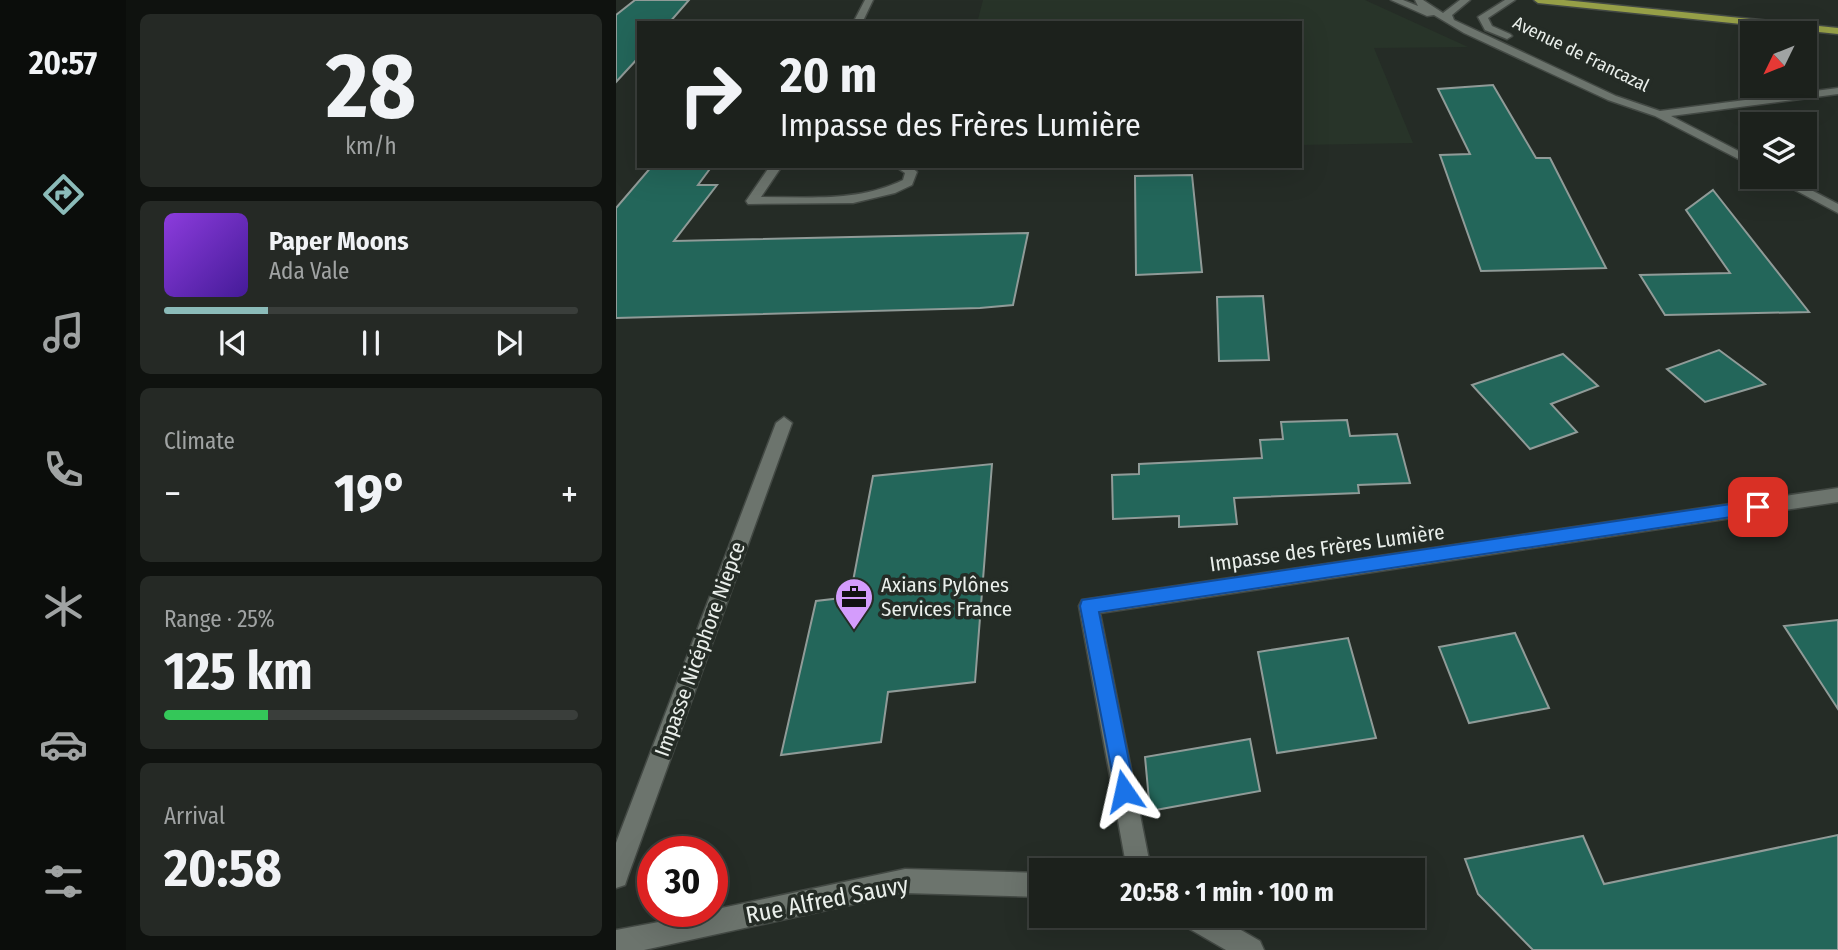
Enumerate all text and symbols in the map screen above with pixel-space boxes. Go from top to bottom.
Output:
street label: Avenue de Francazal [1509,11,1653,97]
north arrow [1740,21,1816,98]
map controls [1740,21,1817,189]
text: 28 [326,32,416,141]
text: 20:57 [29,44,97,82]
text: 20 m [780,46,877,105]
icon: right [665,49,756,140]
text: Impasse des Frères Lumière [780,106,1141,144]
button: layers [1740,112,1817,189]
text: km/h [345,132,397,160]
icon: directions [39,170,88,219]
text: Paper Moons [269,226,409,257]
text: Ada Vale [269,257,349,285]
icon: music [39,308,88,357]
icon: previous [214,324,252,362]
icon: pause [352,324,390,362]
icon: next [490,324,528,362]
text: Climate [164,427,235,455]
icon: phone [39,445,88,494]
text: 19° [334,462,408,525]
text: − [164,471,181,517]
text: + [561,471,578,517]
pin [1728,477,1788,537]
icon: arrive [1739,488,1777,526]
street label: Impasse des Frères Lumière [1208,519,1446,577]
street label: Impasse Nicéphore Niepce [649,538,751,760]
place label: Axians Pylônes Services France [881,572,1012,622]
office icon: Axians Pylônes Services France [833,576,875,631]
icon: climate [39,582,88,631]
text: Range · 25% [164,605,275,633]
text: 125 km [164,640,313,703]
icon: car [39,720,88,769]
position arrow [1087,754,1161,828]
text: Arrival [164,802,225,830]
speed limit sign: 30 [637,836,728,927]
text: 20:58 [164,837,282,900]
icon: filters [39,857,88,906]
street label: Rue Alfred Sauvy [743,870,911,929]
text: 20:58 · 1 min · 100 m [1120,877,1334,908]

